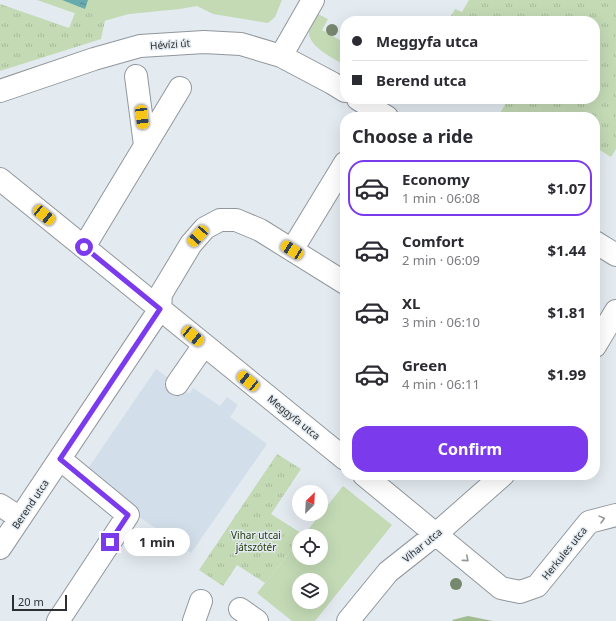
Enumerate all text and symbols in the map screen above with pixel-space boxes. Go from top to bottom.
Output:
text: Meggyfa utca [376,31,478,51]
street label: Hévízi út [149,36,191,52]
text: Berend utca [376,70,466,90]
car [135,104,149,130]
text: Choose a ride [352,124,473,148]
text: Economy [402,169,470,189]
icon: car [354,170,390,206]
text: $1.07 [547,178,586,198]
text: 1 min · 06:08 [402,189,480,207]
car [31,203,57,227]
car [186,223,210,249]
text: Comfort [402,231,464,251]
icon: car [354,232,390,268]
route start [75,238,93,256]
car [279,239,305,261]
text: $1.44 [547,240,586,260]
text: 2 min · 06:09 [402,251,480,269]
text: XL [402,293,420,313]
icon: car [354,294,390,330]
text: $1.81 [547,302,586,322]
text: 3 min · 06:10 [402,313,480,331]
car [180,324,206,348]
text: Green [402,355,447,375]
icon: car [354,356,390,392]
text: $1.99 [547,364,586,384]
car [235,369,261,393]
text: 4 min · 06:11 [402,375,480,393]
street label: Meggyfa utca [265,391,323,443]
button: Confirm [352,426,588,472]
street label: Berend utca [8,477,52,531]
north arrow [292,485,328,521]
map controls [292,485,328,609]
one-way arrow [598,515,605,524]
street label: Herkules utca [538,524,590,582]
street label: Vihar utca [399,525,445,565]
callout: 1 min [124,528,190,556]
park label: Vihar utcai játszótér [231,528,281,554]
button: locate [292,529,328,565]
route end [101,533,119,551]
text: 1 min [139,533,175,551]
one-way arrow [461,554,469,561]
button: layers [292,573,328,609]
scale bar [12,593,67,612]
text: 20 m [18,594,44,609]

